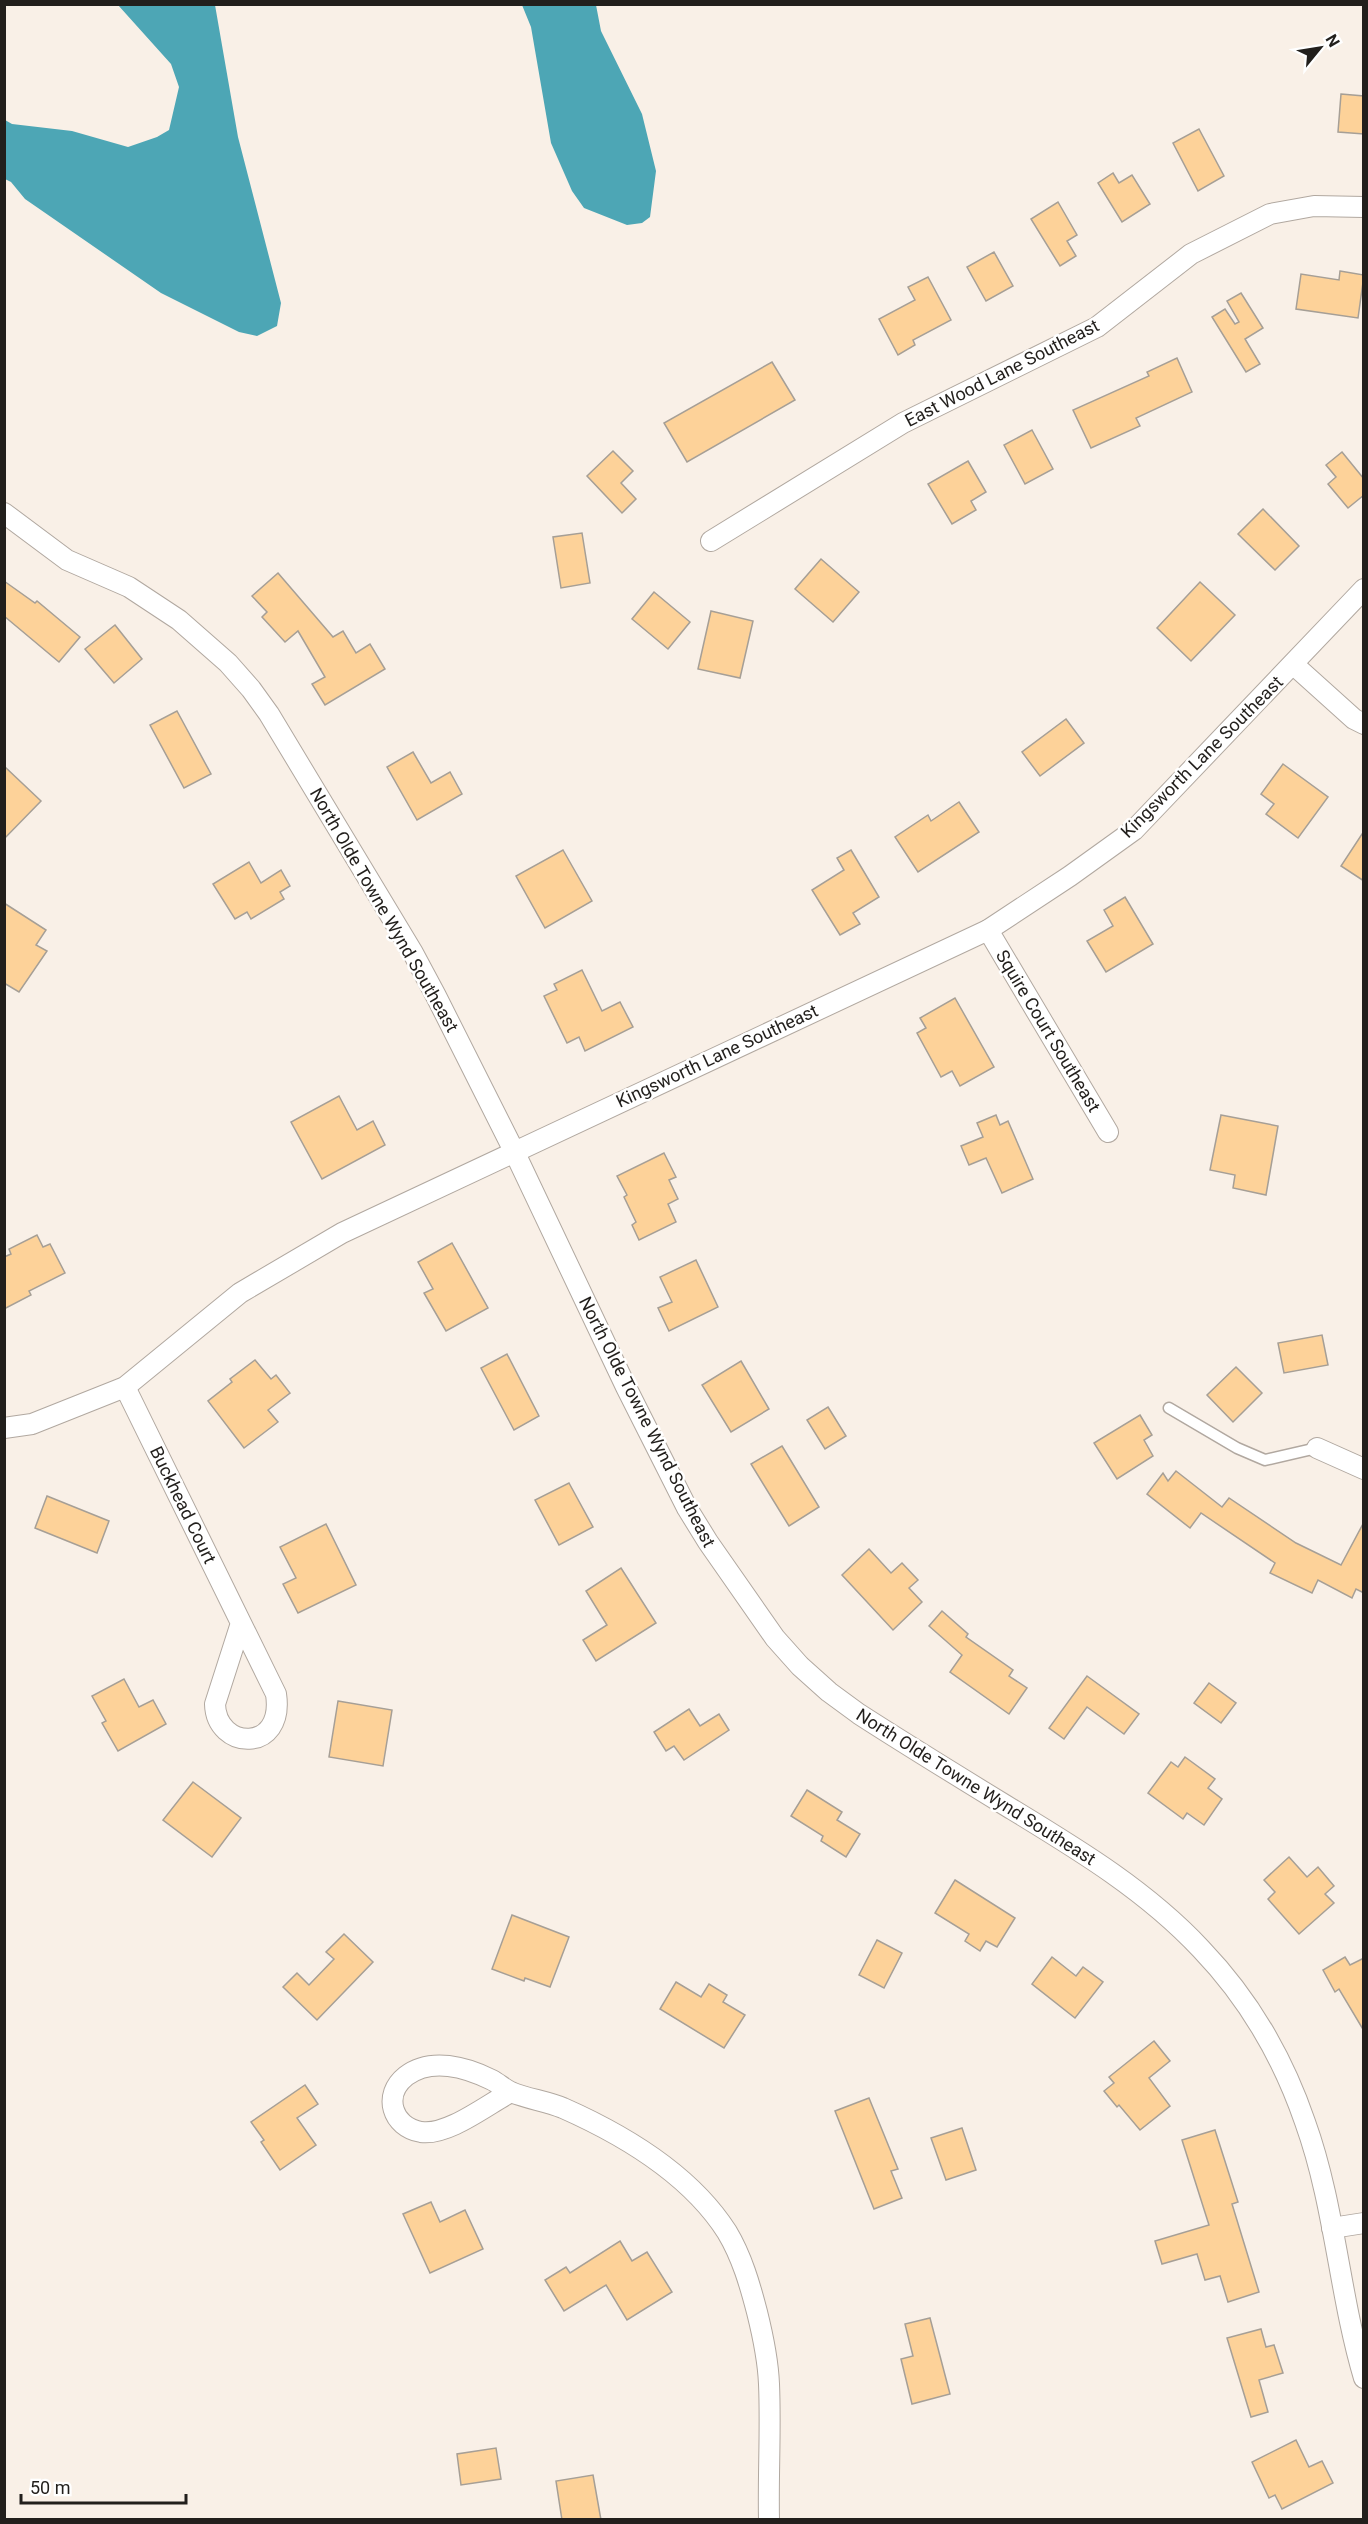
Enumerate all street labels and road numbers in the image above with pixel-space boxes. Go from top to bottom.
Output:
street label: East Wood Lane Southeast [901,314,1102,431]
street label: Kingsworth Lane Southeast [1116,671,1287,842]
street label: North Olde Towne Wynd Southeast [306,784,463,1036]
street label: Squire Court Southeast [992,946,1105,1116]
street label: Kingsworth Lane Southeast [613,999,821,1112]
street label: North Olde Towne Wynd Southeast [575,1293,720,1551]
street label: Buckhead Court [146,1443,221,1567]
street label: North Olde Towne Wynd Southeast [853,1704,1100,1869]

